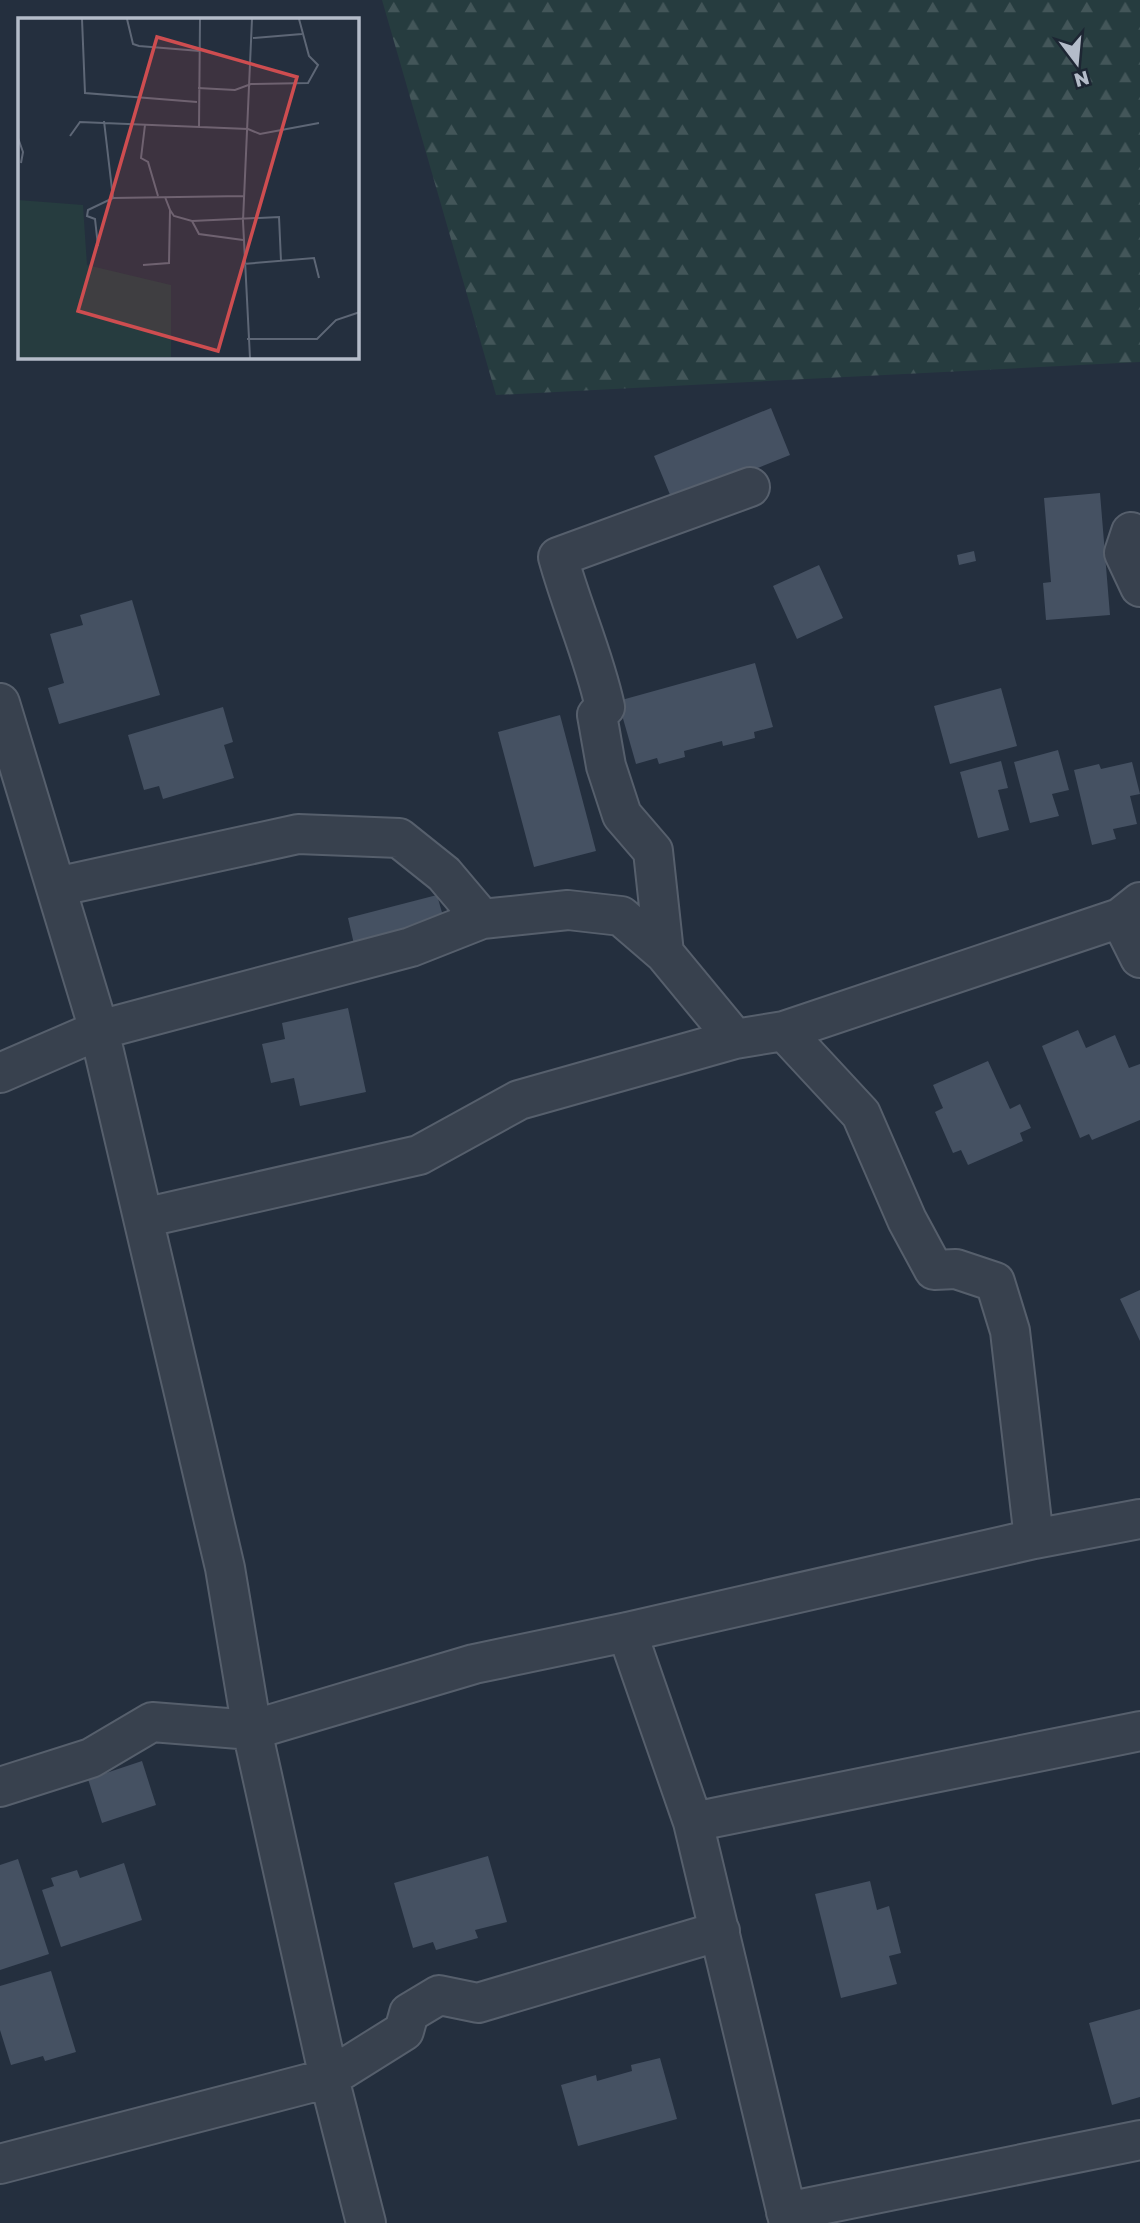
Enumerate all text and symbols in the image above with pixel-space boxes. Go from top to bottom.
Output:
inset map [18,18,359,359]
north arrow [1042,28,1112,98]
text: N [1072,67,1092,93]

